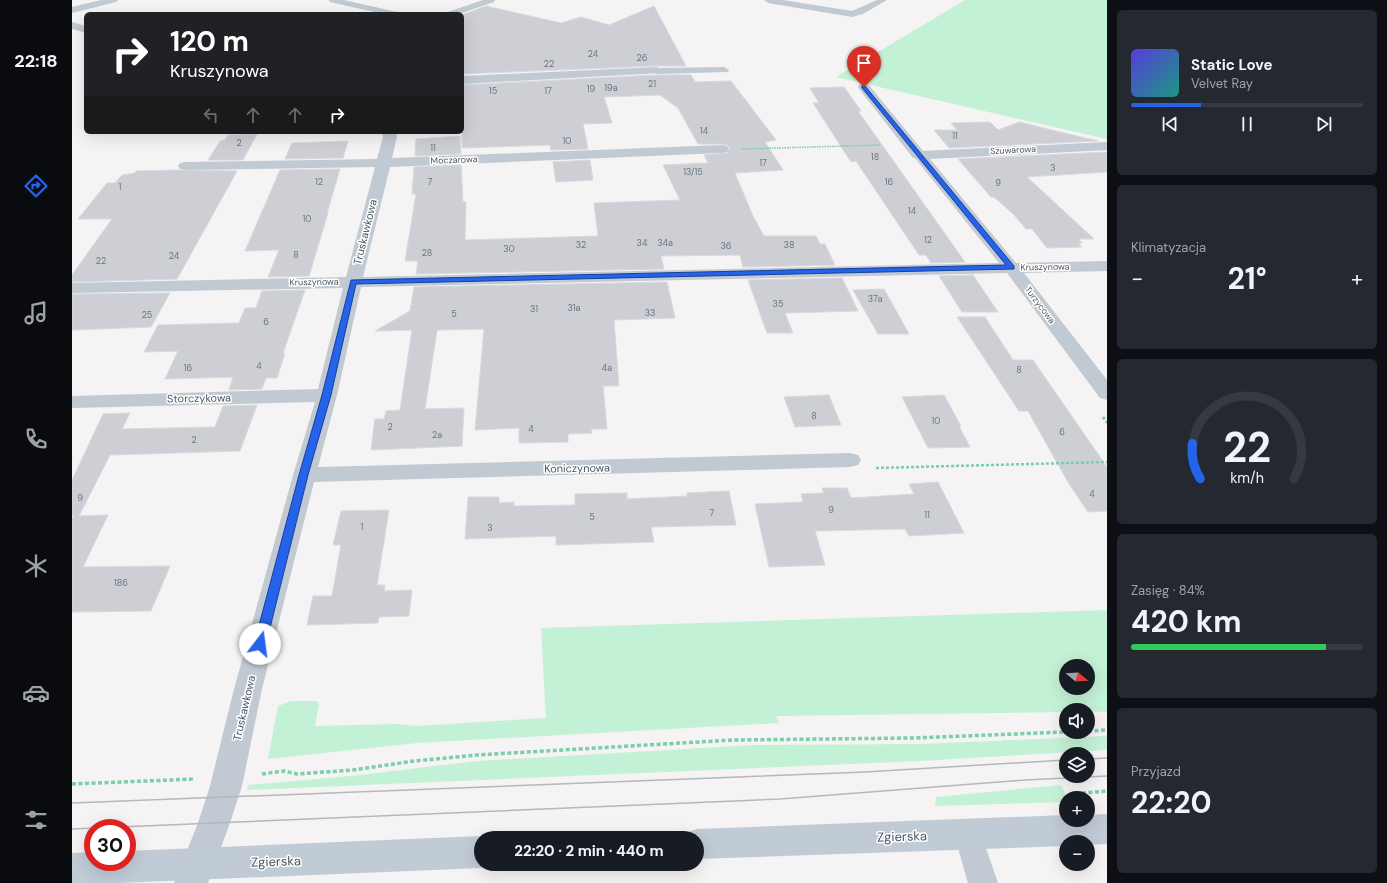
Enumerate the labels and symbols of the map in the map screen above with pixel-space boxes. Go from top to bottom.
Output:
pin [847,46,881,87]
house number: 24 [588,48,599,60]
house number: 26 [637,52,648,64]
house number: 22 [544,58,554,70]
house number: 21 [648,78,656,90]
house number: 19a [604,82,618,94]
house number: 19 [587,83,596,95]
house number: 15 [489,85,497,97]
house number: 17 [544,85,552,97]
house number: 14 [700,125,709,137]
house number: 11 [952,130,958,142]
house number: 10 [563,135,571,147]
house number: 2 [236,137,242,149]
house number: 11 [430,142,436,154]
street label: Szuwarowa [990,143,1036,157]
house number: 18 [871,151,879,163]
street label: Moczarowa [430,153,478,167]
house number: 17 [759,157,767,169]
house number: 3 [1050,162,1056,174]
house number: 13/15 [683,166,703,178]
house number: 12 [315,176,323,188]
house number: 7 [428,176,433,188]
house number: 16 [885,176,894,188]
house number: 9 [995,177,1001,189]
house number: 1 [119,181,122,193]
street label: Truskawkowa [350,198,380,266]
house number: 14 [908,205,917,217]
house number: 10 [303,213,311,225]
house number: 12 [924,234,932,246]
house number: 34 [637,237,648,249]
house number: 34a [657,237,673,249]
house number: 32 [576,239,586,251]
house number: 38 [784,239,794,251]
house number: 36 [721,240,732,252]
house number: 30 [503,243,515,255]
house number: 28 [422,247,432,259]
house number: 8 [293,249,299,261]
house number: 24 [169,250,180,262]
house number: 22 [96,255,106,267]
street label: Kruszynowa [1020,261,1070,273]
street label: Kruszynowa [289,276,339,288]
street label: Turzycowa [1022,284,1058,326]
house number: 37a [868,293,882,305]
house number: 35 [773,298,783,310]
house number: 31a [568,302,581,314]
house number: 31 [530,303,538,315]
house number: 33 [645,307,655,319]
house number: 5 [451,308,457,320]
house number: 25 [142,309,152,321]
house number: 6 [263,316,269,328]
house number: 4 [256,360,262,372]
house number: 16 [184,362,193,374]
house number: 4a [602,362,612,374]
house number: 8 [1016,364,1022,376]
street label: Storczykowa [167,390,231,406]
house number: 8 [811,410,817,422]
house number: 10 [932,415,940,427]
house number: 2 [387,421,393,433]
house number: 4 [528,423,534,435]
house number: 6 [1059,426,1065,438]
house number: 2a [432,429,442,441]
house number: 2 [191,434,197,446]
street label: Koniczynowa [544,460,610,476]
house number: 4 [1089,488,1095,500]
house number: 9 [77,492,83,504]
house number: 9 [828,504,834,516]
house number: 7 [710,507,715,519]
house number: 11 [924,509,930,521]
house number: 5 [589,511,595,523]
house number: 1 [361,521,364,533]
house number: 3 [487,522,493,534]
house number: 186 [114,577,128,589]
position arrow [239,623,281,665]
north arrow [1059,659,1095,695]
street label: Truskawkowa [230,674,258,742]
speed limit sign: 30 [84,819,136,871]
street label: Zgierska [877,827,927,846]
street label: Zgierska [251,852,301,871]

